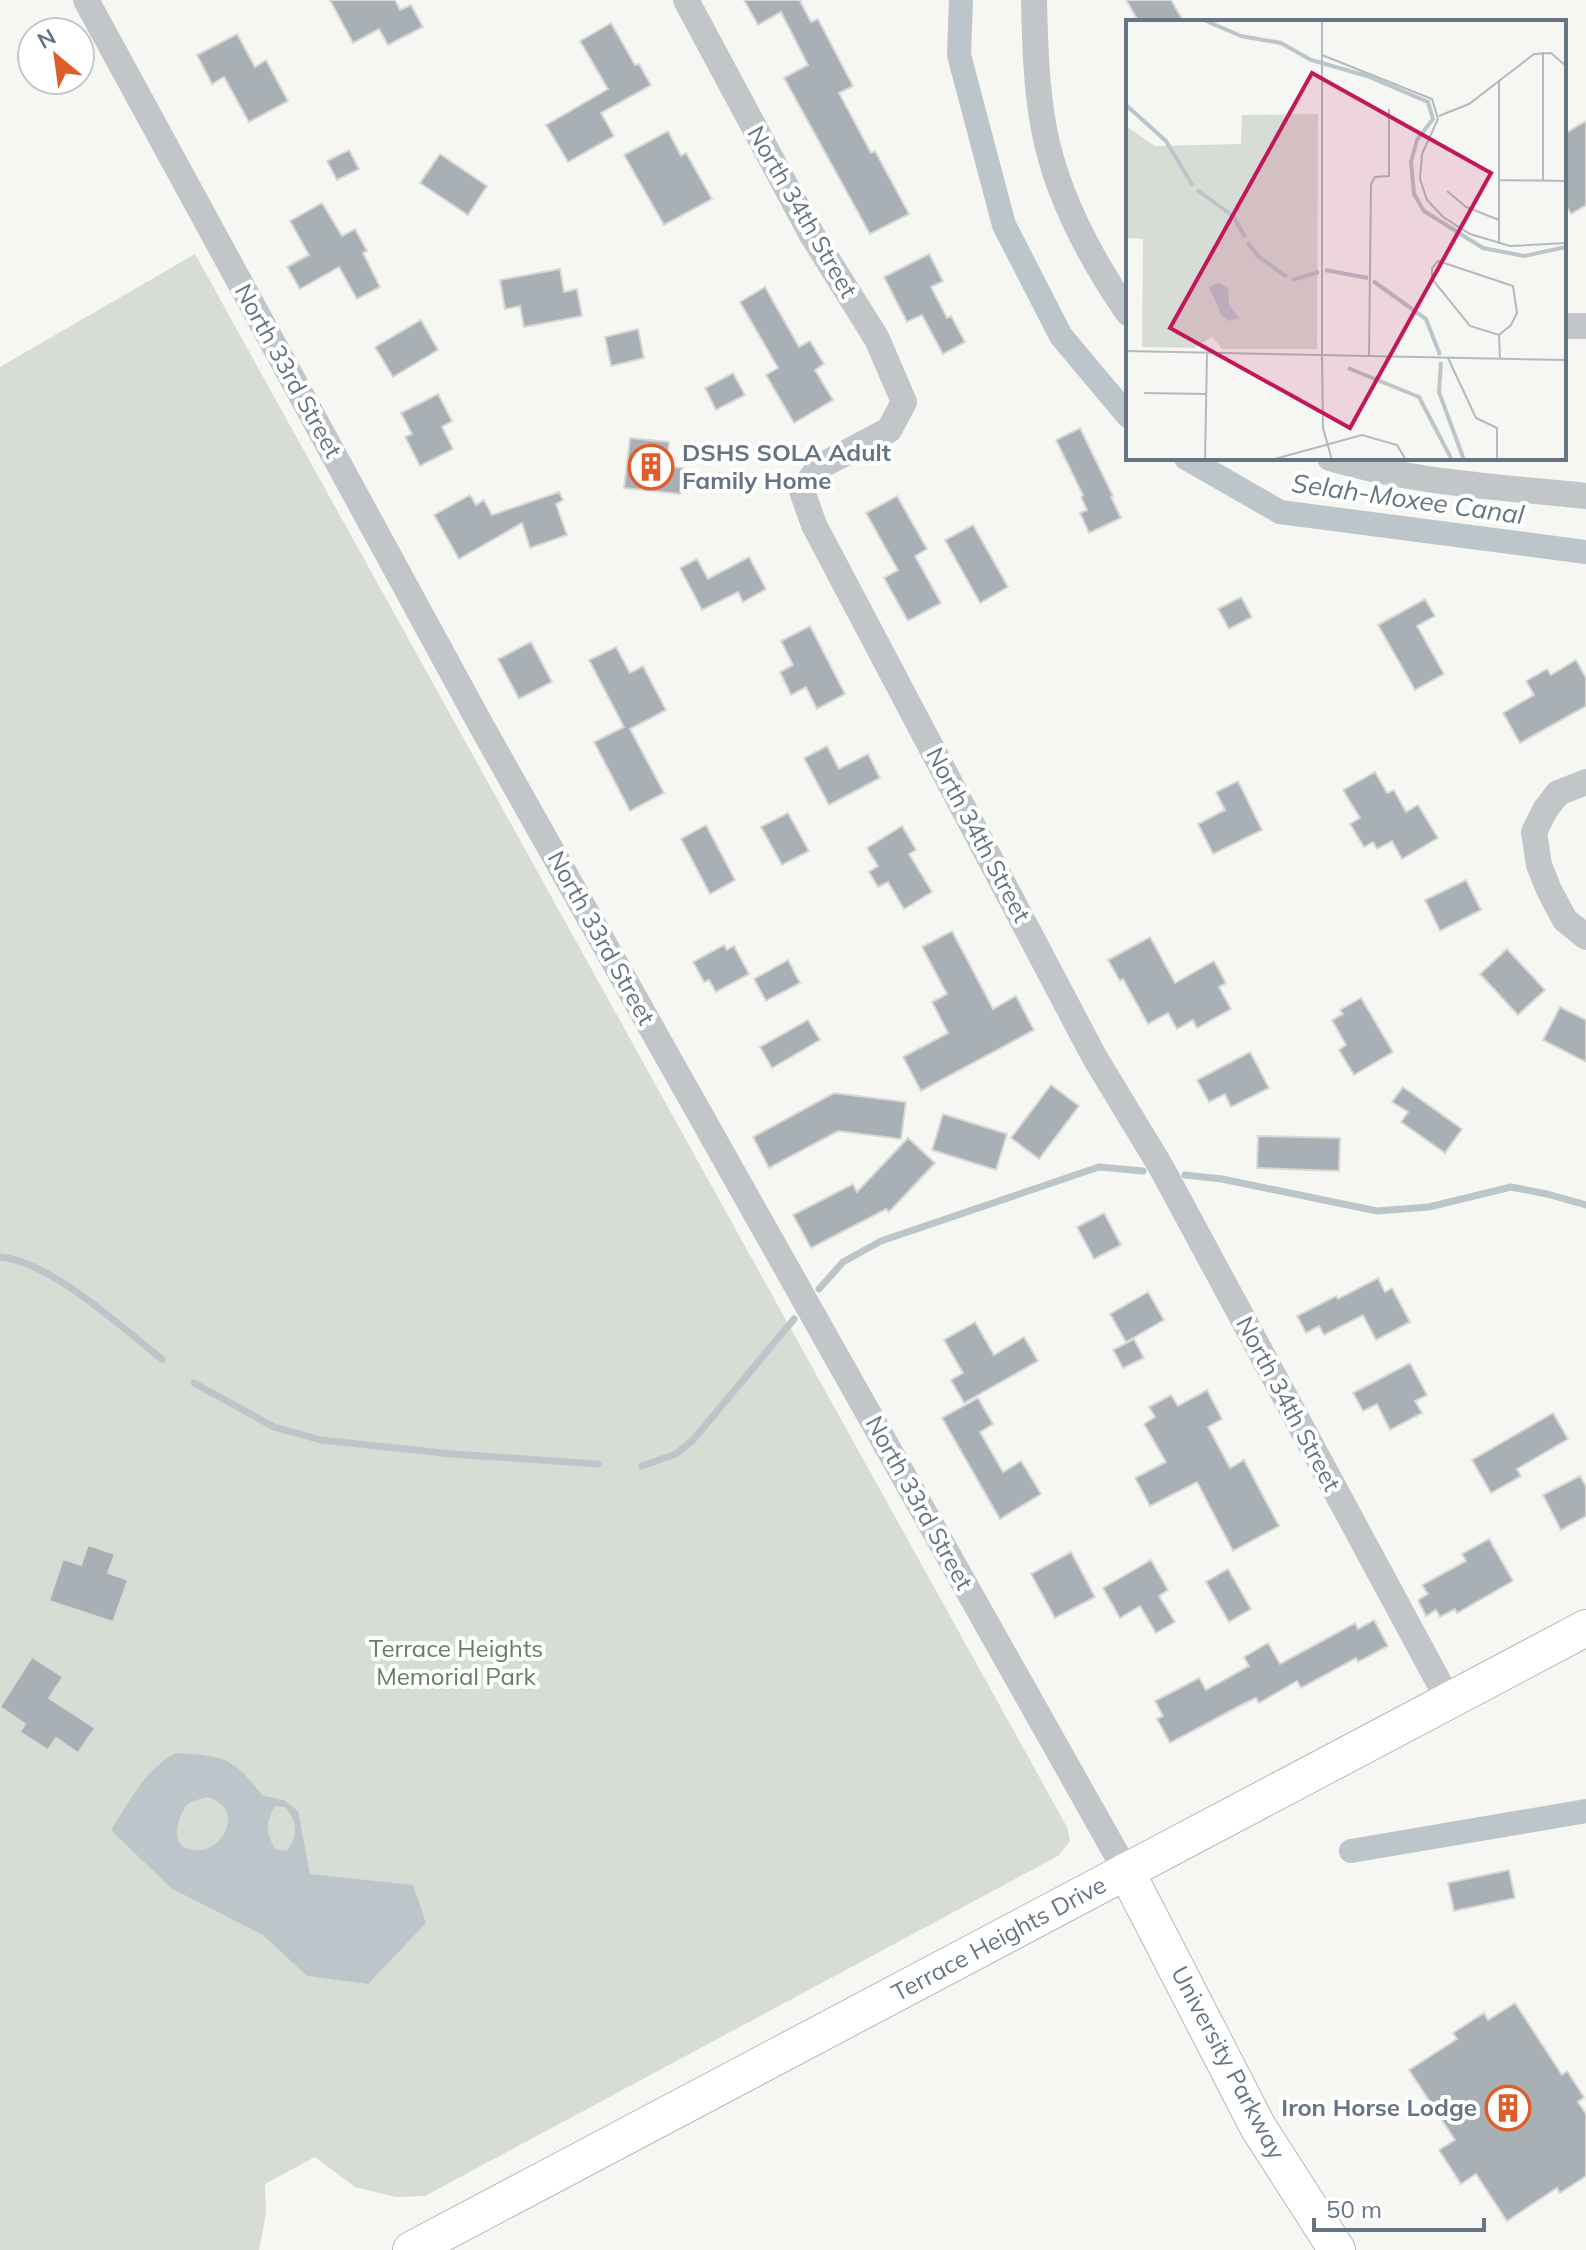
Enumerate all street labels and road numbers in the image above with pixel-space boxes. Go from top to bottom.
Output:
street label: North 34th Street [741,120,864,303]
street label: North 33rd Street [229,278,349,463]
street label: North 34th Street [920,742,1038,927]
street label: North 33rd Street [542,845,662,1030]
street label: North 34th Street [1230,1311,1348,1496]
street label: North 33rd Street [860,1410,980,1595]
street label: Terrace Heights Drive [886,1869,1111,2007]
street label: University Parkway [1165,1961,1293,2164]

